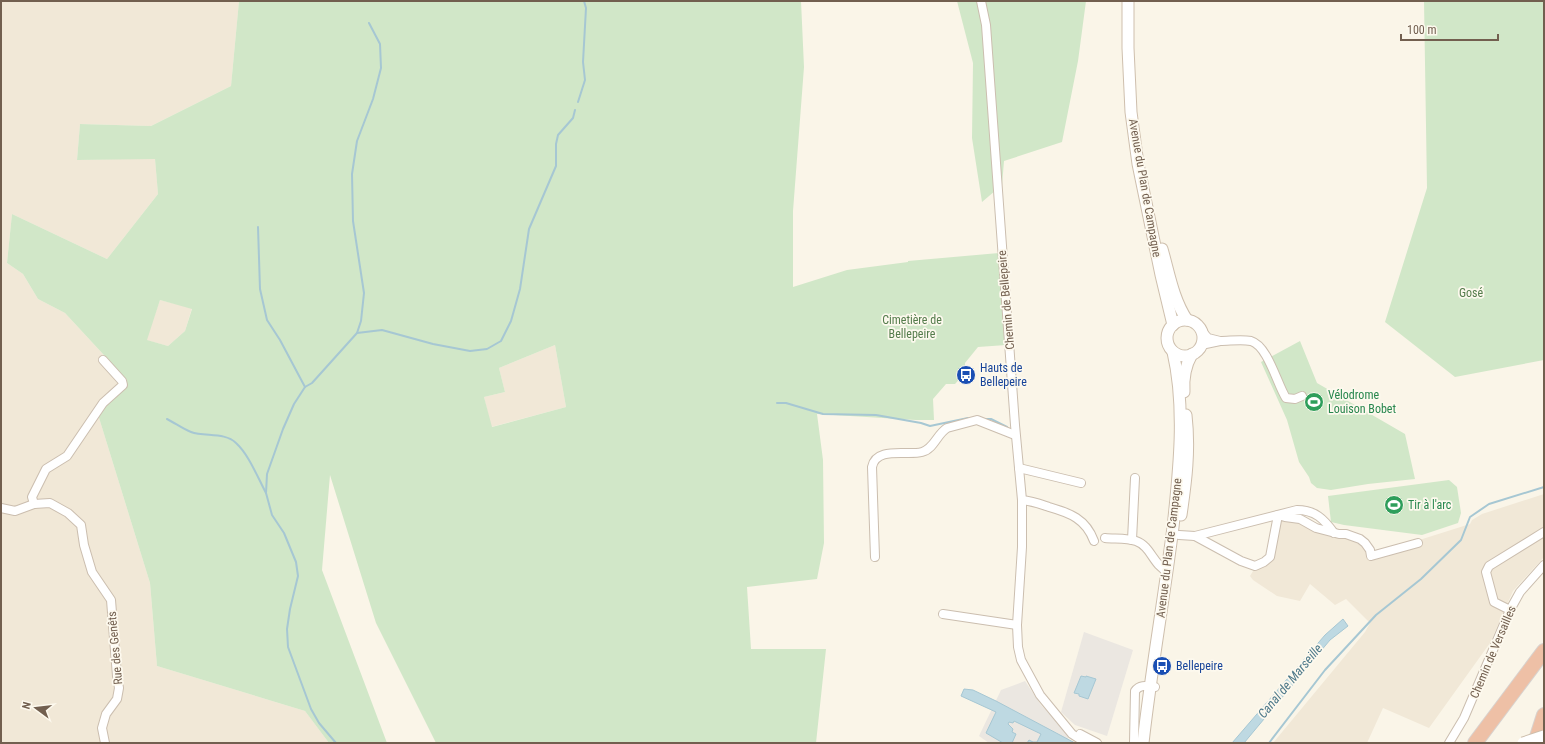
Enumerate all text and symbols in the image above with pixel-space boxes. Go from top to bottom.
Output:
scale bar [1401,16,1498,42]
text: 100 m [1407,23,1437,37]
street label: Avenue du Plan de Campagne [1126,118,1164,259]
street label: Chemin de Bellepeire [995,249,1017,350]
park label: Gosé [1459,286,1483,300]
park label: Cimetière de Bellepeire [882,313,942,341]
place label: Hauts de Bellepeire [980,361,1027,389]
bus stop icon: Hauts de Bellepeire [955,364,977,386]
place label: Vélodrome Louison Bobet [1328,388,1396,416]
sports icon: Vélodrome Louison Bobet [1303,391,1325,413]
street label: Avenue du Plan de Campagne [1153,477,1185,619]
sports icon: Tir à l'arc [1383,494,1405,516]
place label: Tir à l'arc [1408,498,1452,512]
street label: Chemin de Versailles [1467,604,1519,700]
street label: Rue des Genêts [105,611,125,685]
water label: Canal de Marseille [1255,641,1325,721]
bus stop icon: Bellepeire [1151,655,1173,677]
place label: Bellepeire [1176,659,1223,673]
north arrow [16,688,56,728]
text: N [20,700,34,710]

